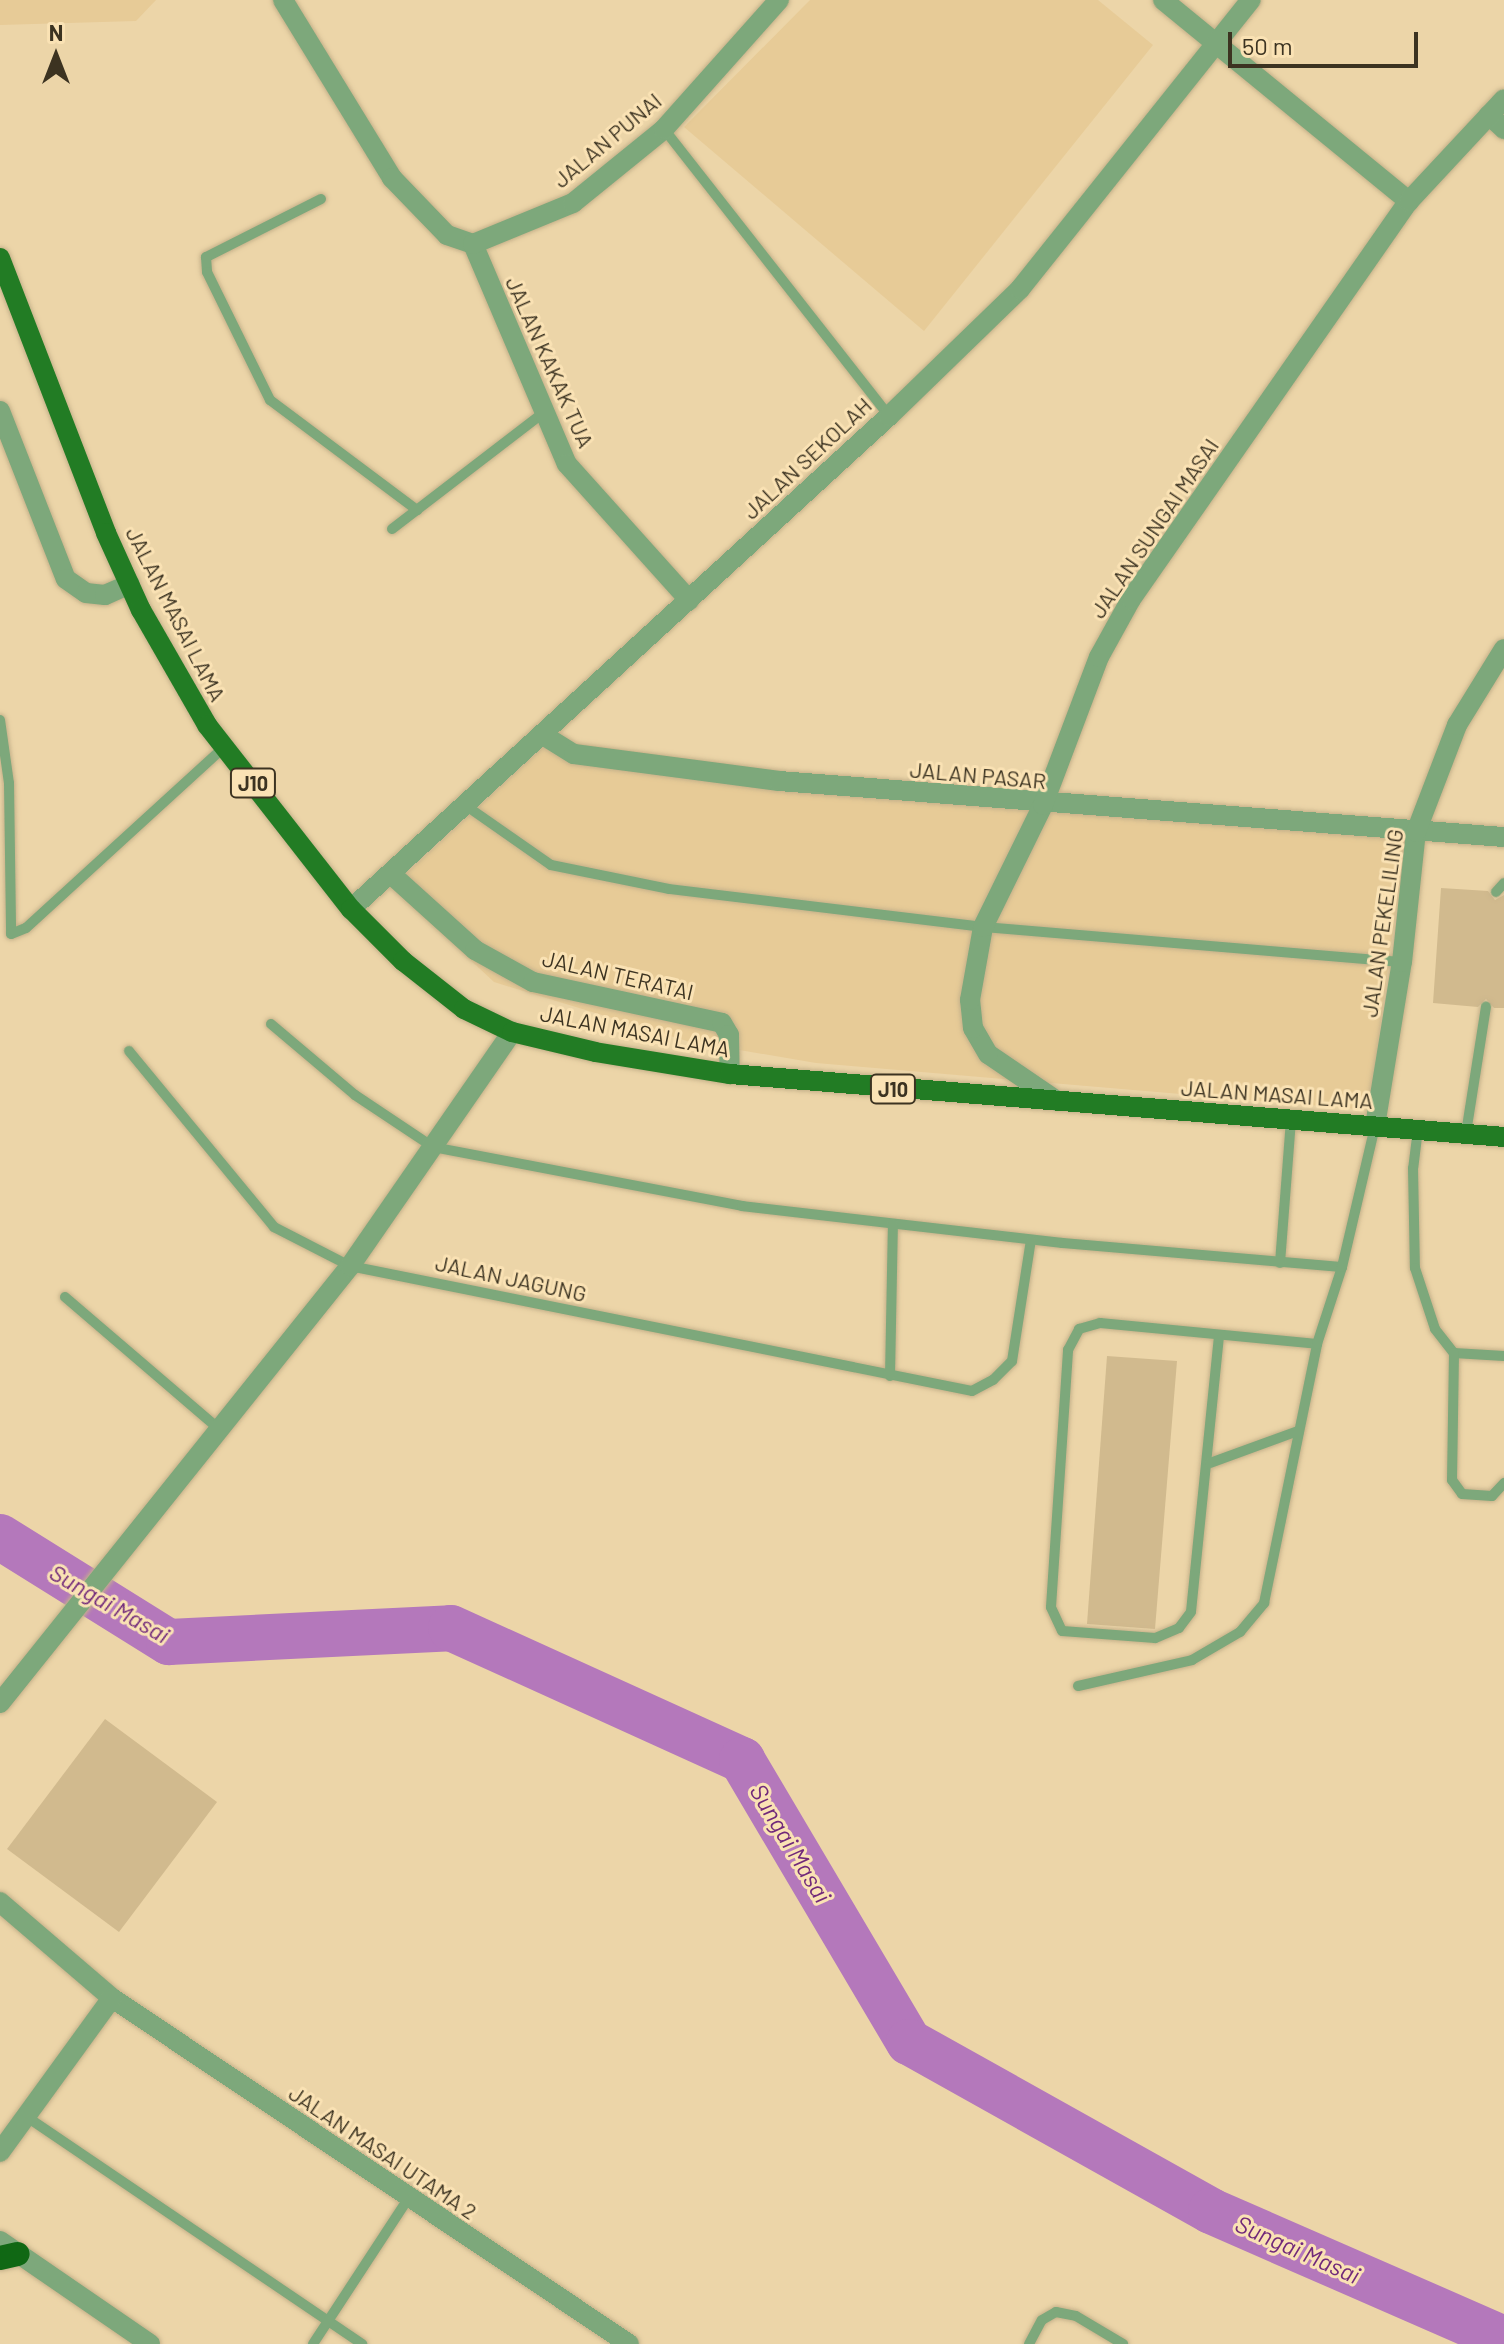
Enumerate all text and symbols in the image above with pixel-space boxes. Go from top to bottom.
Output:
north arrow [16,16,96,96]
scale bar [1232,16,1422,66]
text: N [49,19,63,45]
text: 50 m [1242,31,1293,60]
street label: JALAN PUNAI [548,87,666,193]
street label: JALAN KAKAK TUA [500,272,600,452]
street label: JALAN SEKOLAH [737,392,877,524]
street label: JALAN SUNGAI MASAI [1084,433,1224,623]
street label: JALAN MASAI LAMA [121,522,231,706]
street label: JALAN PASAR [909,756,1047,794]
road number: J10 [229,767,277,799]
street label: JALAN PEKELILING [1356,827,1408,1019]
street label: JALAN TERATAI [540,945,696,1005]
street label: JALAN MASAI LAMA [538,1000,732,1062]
road number: J10 [869,1073,917,1105]
street label: JALAN MASAI LAMA [1180,1074,1374,1114]
street label: JALAN JAGUNG [433,1249,589,1307]
water label: Sungai Masai [45,1557,175,1649]
water label: Sungai Masai [744,1778,838,1908]
street label: JALAN MASAI UTAMA 2 [284,2079,482,2225]
water label: Sungai Masai [1231,2209,1365,2289]

